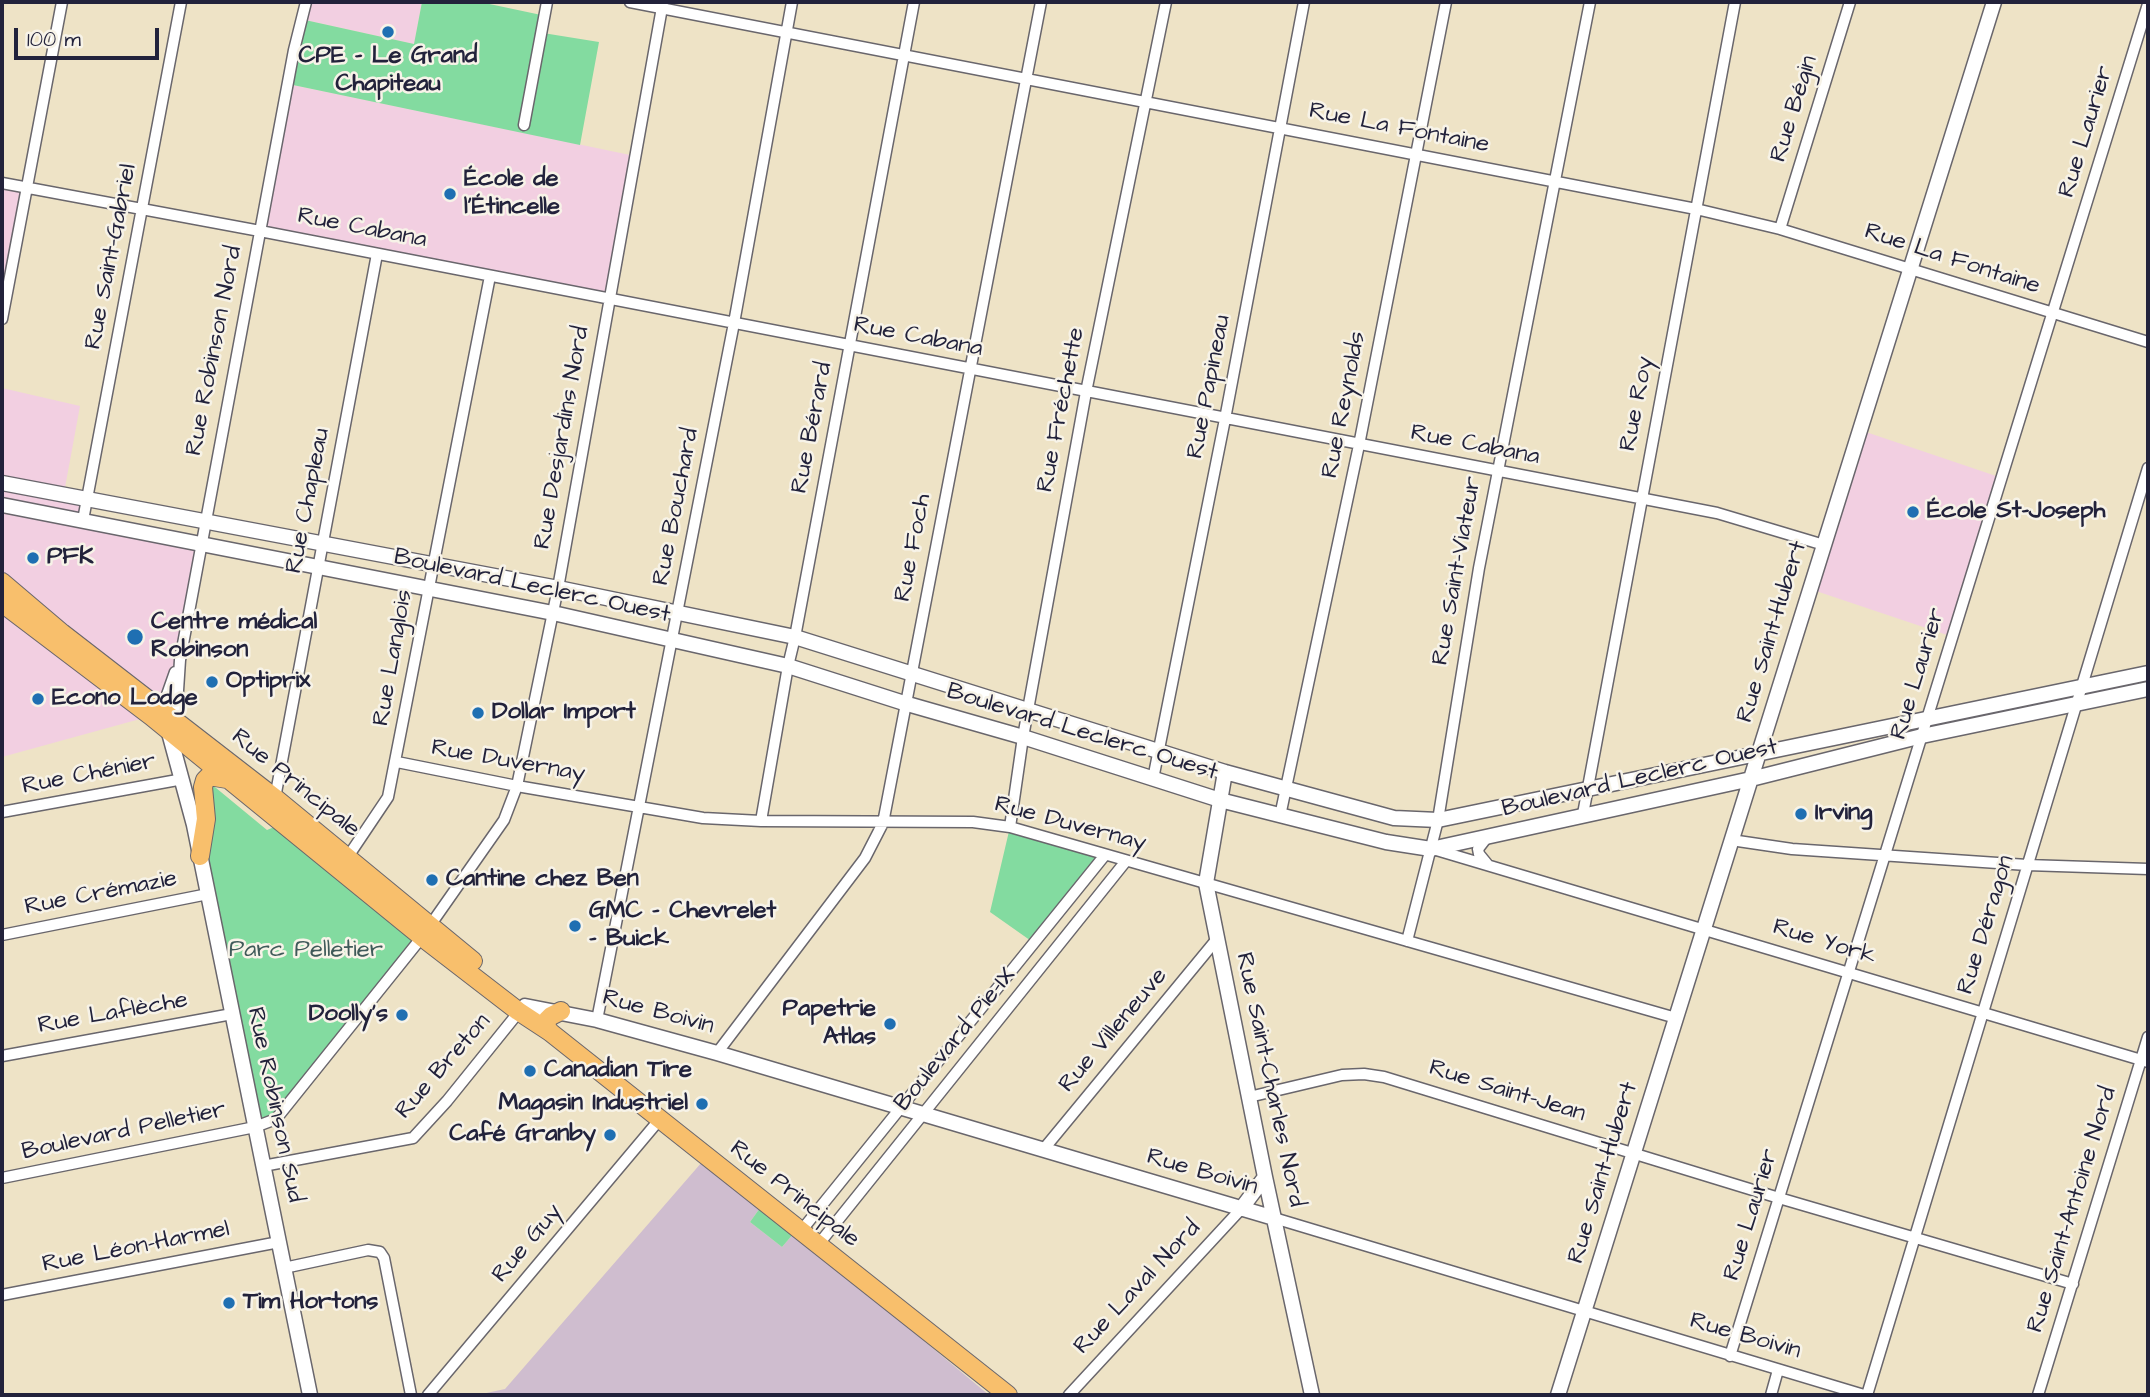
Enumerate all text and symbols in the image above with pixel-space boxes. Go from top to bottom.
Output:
scale bar [18,14,163,58]
marker: CPE - Le Grand Chapiteau [380,24,396,40]
text: 100 m [27,25,81,54]
place label: CPE - Le Grand Chapiteau [299,43,477,99]
street label: Rue Bégin [1765,52,1825,166]
street label: Rue Laurier [2053,63,2121,201]
street label: Rue La Fontaine [1306,97,1492,161]
street label: Rue Saint-Gabriel [80,162,144,352]
place label: École de l'Étincelle [464,166,560,222]
marker: École de l'Étincelle [442,186,458,202]
street label: Rue Cabana [295,202,429,256]
street label: Rue La Fontaine [1861,218,2043,302]
street label: Rue Robinson Nord [181,244,249,458]
street label: Rue Cabana [851,311,985,365]
street label: Rue Papineau [1182,313,1238,461]
street label: Rue Desjardins Nord [529,324,597,552]
street label: Rue Fréchette [1032,325,1092,495]
street label: Rue Reynolds [1317,329,1373,481]
street label: Rue Roy [1615,354,1661,454]
street label: Rue Bérard [786,360,840,496]
street label: Rue Cabana [1408,419,1542,473]
street label: Rue Chapleau [281,426,337,576]
street label: Rue Bouchard [648,426,706,588]
street label: Rue Saint-Viateur [1427,474,1489,668]
street label: Rue Foch [889,492,939,604]
place label: École St-Joseph [1927,498,2105,526]
marker: École St-Joseph [1905,504,1921,520]
street label: Rue Saint-Hubert [1732,538,1814,726]
place label: PFK [47,544,93,572]
street label: Boulevard Leclerc Ouest [391,544,673,630]
marker: PFK [25,550,41,566]
street label: Rue Langlois [368,588,420,728]
street label: Rue Laurier [1885,605,1953,743]
place label: Centre médical Robinson [151,609,317,665]
marker: Centre médical Robinson [125,627,145,647]
place label: Optiprix [226,668,310,696]
marker: Optiprix [204,674,220,690]
street label: Boulevard Leclerc Ouest [943,678,1221,788]
place label: Econo Lodge [52,685,198,713]
marker: Econo Lodge [30,691,46,707]
place label: Dollar Import [492,699,636,727]
marker: Dollar Import [470,705,486,721]
street label: Rue Principale [225,723,365,845]
street label: Boulevard Leclerc Ouest [1499,733,1781,825]
street label: Rue Duvernay [429,734,587,790]
street label: Rue Chénier [20,748,158,802]
street label: Rue Duvernay [991,791,1149,859]
place label: Irving [1815,800,1872,828]
marker: Irving [1793,806,1809,822]
street label: Rue Déragon [1952,852,2022,998]
street label: Rue Crémazie [22,865,180,923]
place label: Cantine chez Ben [446,866,639,894]
marker: Cantine chez Ben [424,872,440,888]
place label: GMC - Chevrelet - Buick [589,898,776,954]
street label: Rue York [1769,914,1879,972]
marker: GMC - Chevrelet - Buick [567,918,583,934]
park label: Parc Pelletier [229,937,383,965]
street label: Rue Saint-Charles Nord [1228,950,1310,1210]
street label: Boulevard Pie-IX [889,962,1023,1118]
street label: Rue Villeneuve [1054,963,1174,1099]
street label: Rue Boivin [599,984,717,1042]
street label: Rue Laflèche [36,987,190,1041]
place label: Papetrie Atlas [783,996,876,1052]
place label: Doolly's [309,1001,388,1029]
street label: Rue Robinson Sud [239,1005,309,1205]
marker: Doolly's [394,1007,410,1023]
street label: Rue Breton [390,1008,498,1126]
marker: Papetrie Atlas [882,1016,898,1032]
street label: Rue Saint-Jean [1425,1055,1589,1129]
place label: Canadian Tire [544,1057,692,1085]
marker: Canadian Tire [522,1063,538,1079]
street label: Rue Saint-Hubert [1563,1079,1645,1267]
street label: Rue Saint-Antoine Nord [2022,1084,2124,1336]
place label: Magasin Industriel [499,1090,688,1118]
street label: Boulevard Pelletier [19,1096,229,1168]
marker: Magasin Industriel [694,1096,710,1112]
place label: Café Granby [449,1121,596,1149]
marker: Café Granby [602,1127,618,1143]
street label: Rue Principale [723,1135,865,1255]
street label: Rue Boivin [1143,1143,1261,1203]
street label: Rue Laurier [1718,1146,1786,1284]
street label: Rue Guy [487,1199,569,1289]
street label: Rue Laval Nord [1069,1215,1207,1361]
street label: Rue Léon-Harmel [40,1216,232,1280]
place label: Tim Hortons [243,1289,378,1317]
marker: Tim Hortons [221,1295,237,1311]
street label: Rue Boivin [1686,1307,1804,1367]

